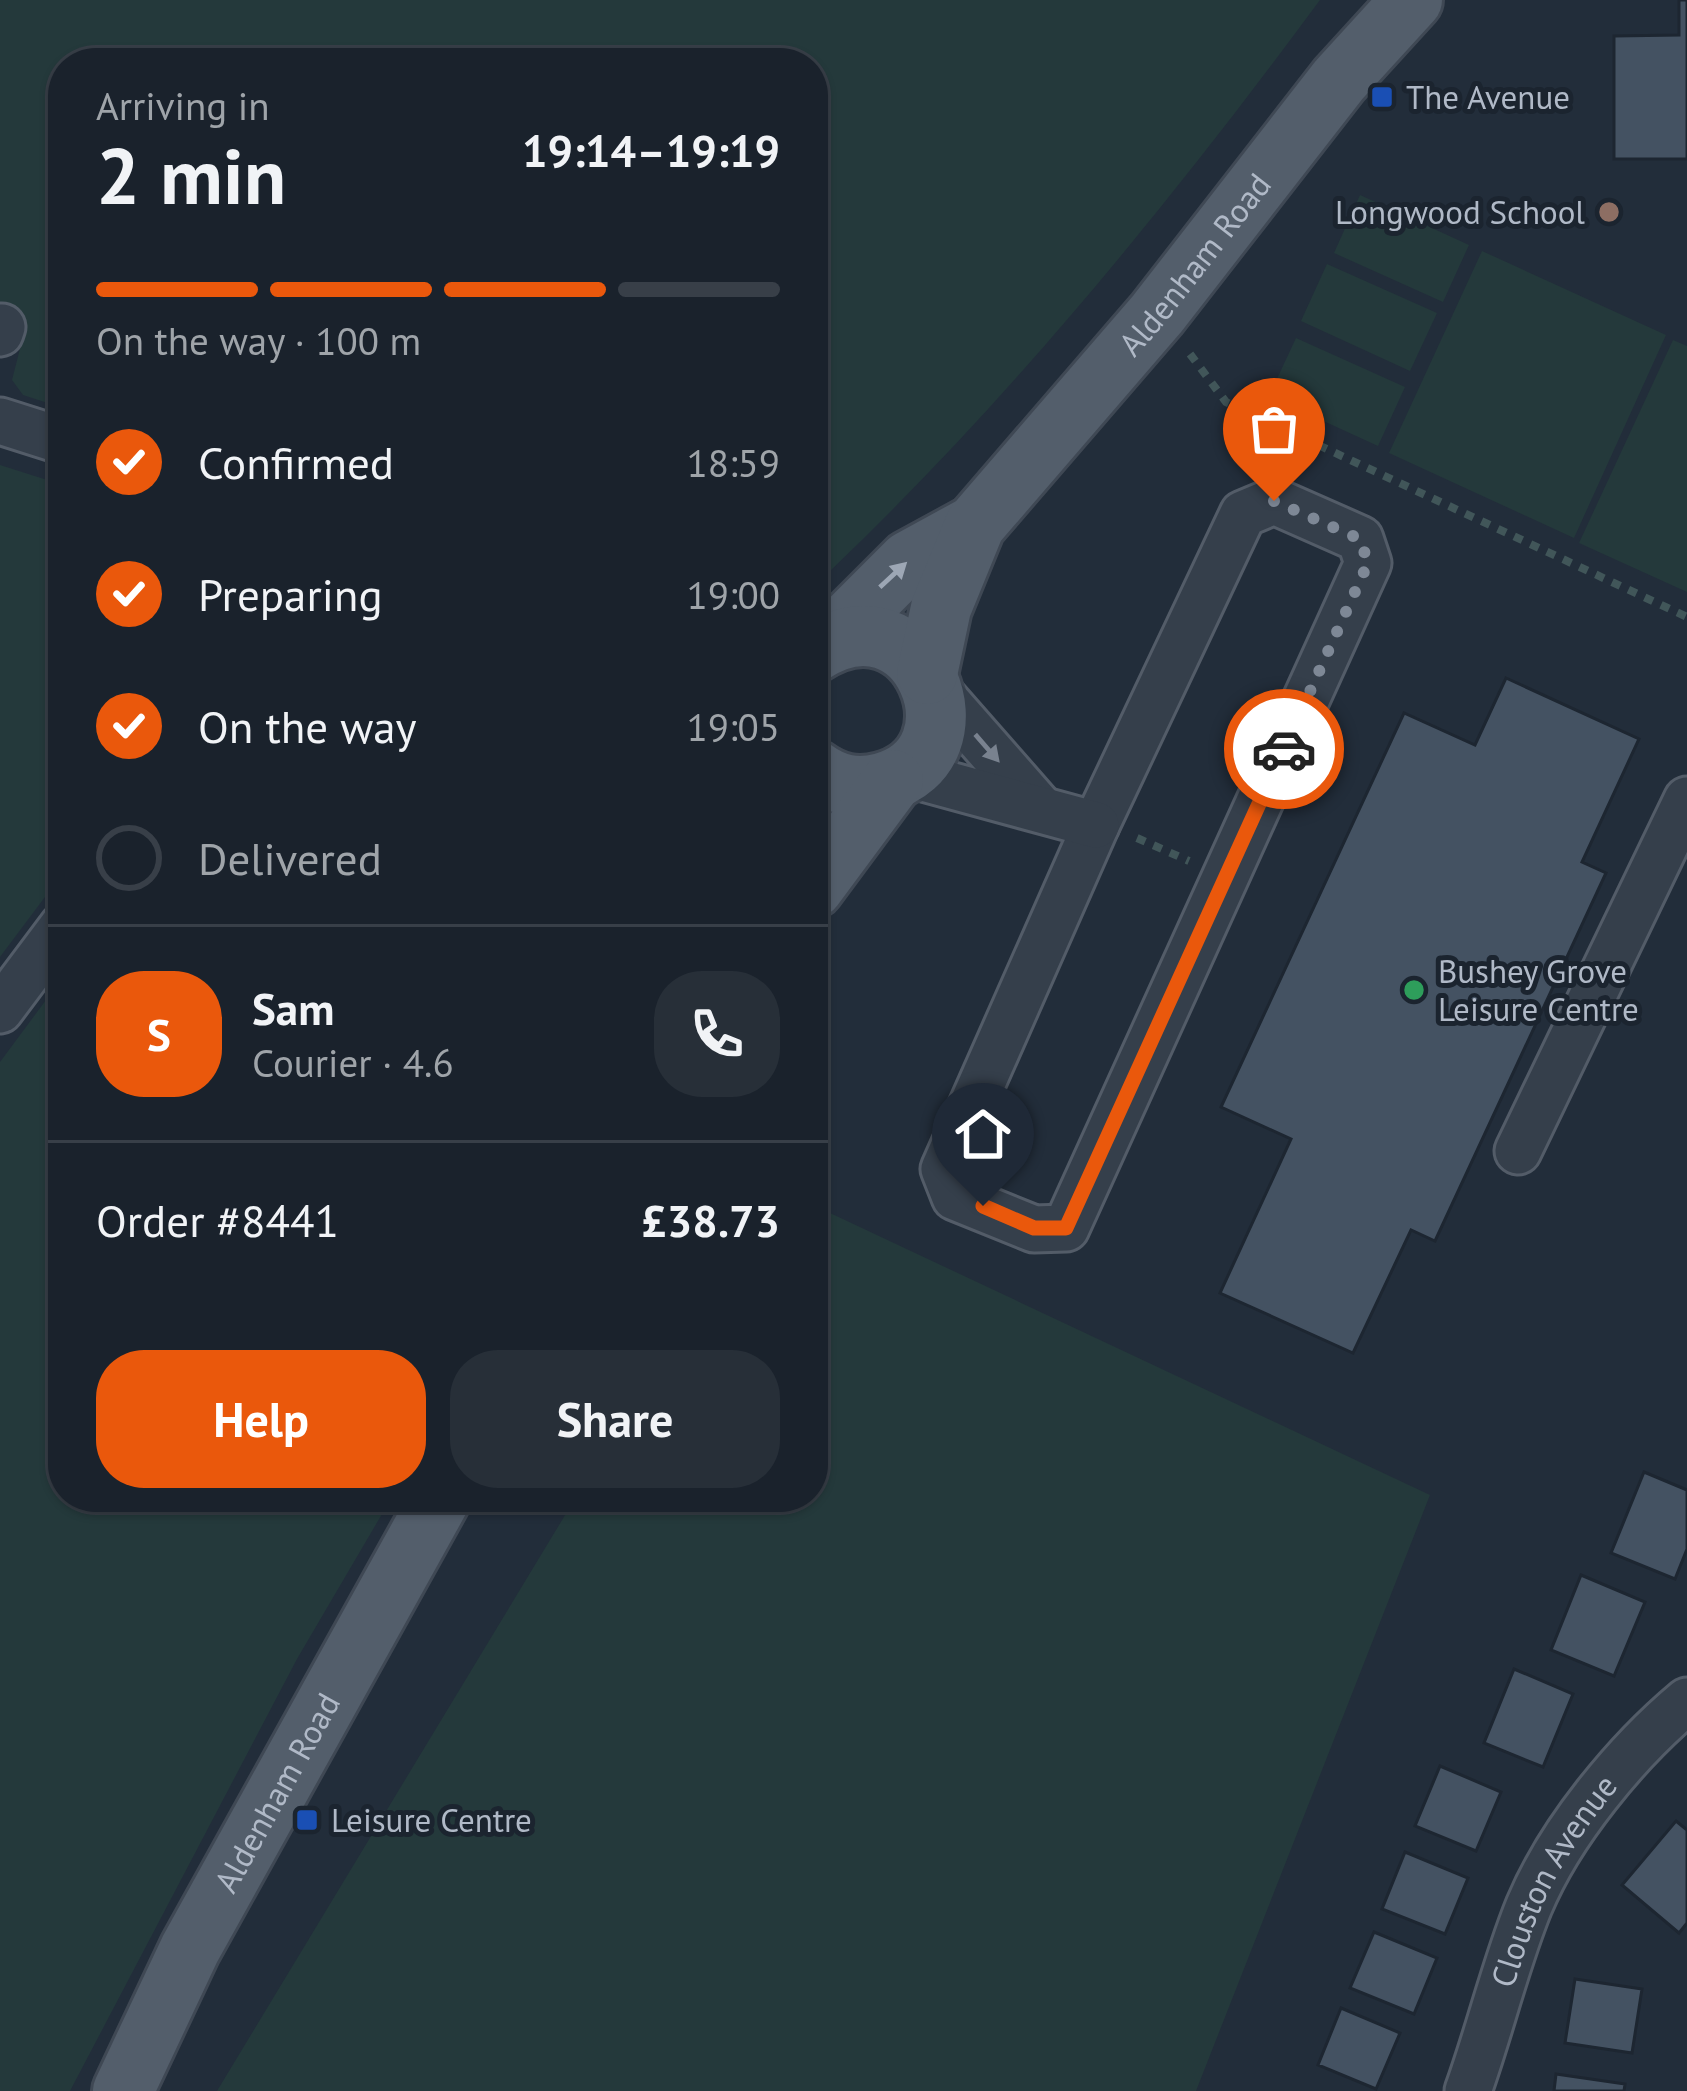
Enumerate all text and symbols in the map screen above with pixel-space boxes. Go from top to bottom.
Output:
place label: The Avenue [1406,75,1570,118]
text: Arriving in [96,80,270,131]
marker: The Avenue [1369,84,1395,110]
text: 19:14–19:19 [522,121,780,179]
text: 2 min [96,125,286,226]
street label: Aldenham Road [1109,164,1280,364]
place label: Longwood School [1335,190,1585,233]
marker: Longwood School [1596,199,1622,225]
text: On the way · 100 m [96,315,421,366]
pin [1223,378,1325,501]
icon: bag [1241,396,1307,462]
icon: check [96,429,162,495]
text: Confirmed [198,433,394,491]
text: 18:59 [686,437,780,488]
icon: check [96,561,162,627]
one-way arrow [879,562,908,590]
text: Preparing [198,565,383,623]
text: 19:00 [686,569,780,620]
courier [1224,689,1344,809]
icon: check [96,693,162,759]
text: On the way [198,697,417,755]
text: 19:05 [686,701,780,752]
icon: car [1251,716,1317,782]
one-way arrow [973,733,1000,763]
text: Delivered [198,829,382,887]
place label: Bushey Grove Leisure Centre [1438,949,1639,1030]
button: phone [654,971,780,1097]
marker: Bushey Grove Leisure Centre [1401,977,1427,1003]
text: Sam [252,979,334,1037]
text: S [147,1005,171,1063]
text: Courier · 4.6 [252,1037,454,1088]
pin [932,1083,1034,1206]
icon: home [950,1101,1016,1167]
text: Order #8441 [96,1191,339,1249]
text: £38.73 [641,1191,780,1249]
button: Help [96,1350,426,1488]
button: Share [450,1350,780,1488]
street label: Aldenham Road [204,1685,349,1900]
street label: Clouston Avenue [1480,1765,1626,1992]
place label: Leisure Centre [331,1798,532,1841]
marker: Leisure Centre [294,1807,320,1833]

